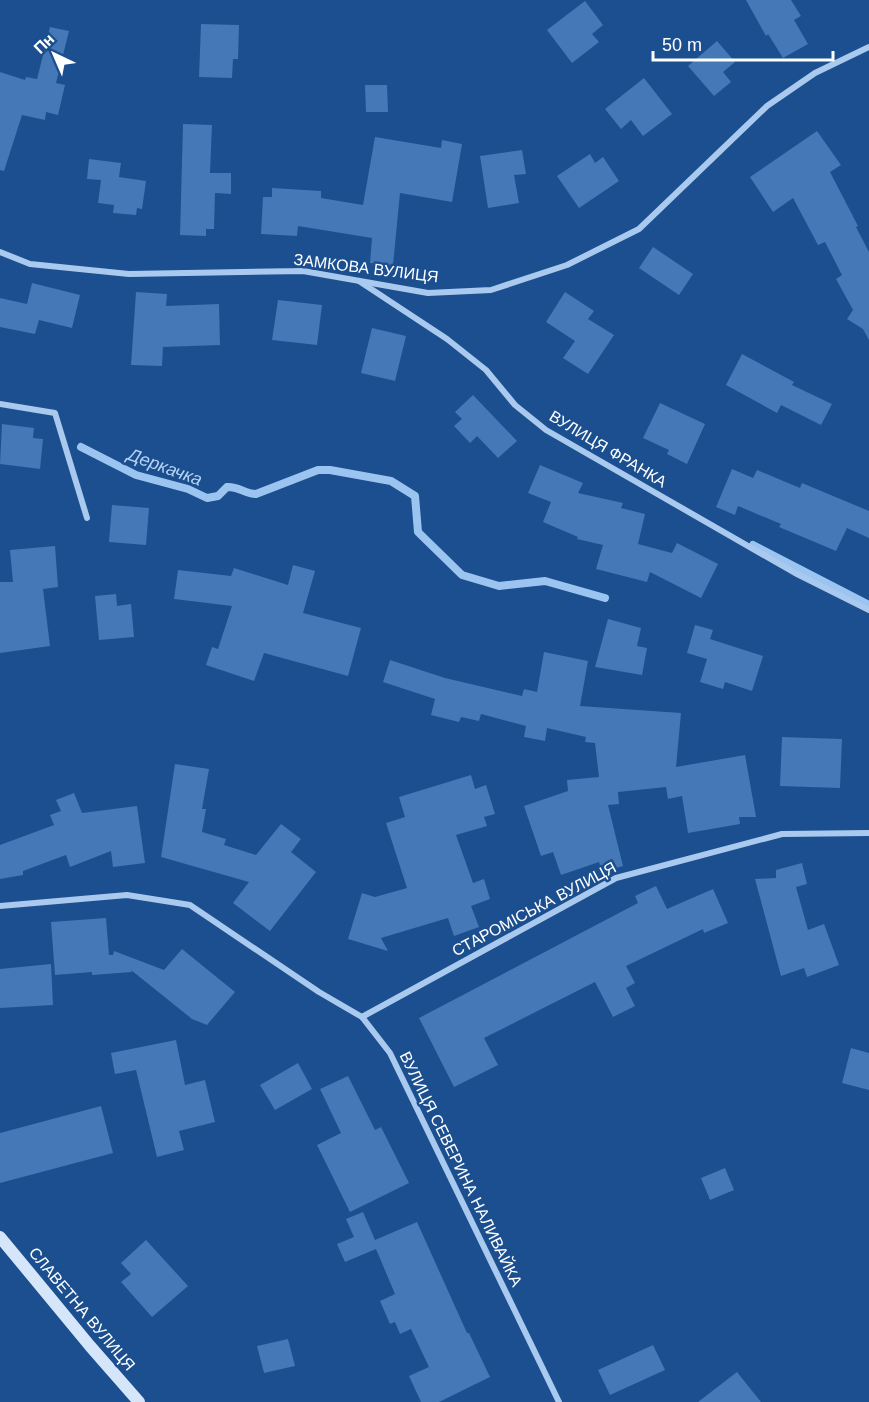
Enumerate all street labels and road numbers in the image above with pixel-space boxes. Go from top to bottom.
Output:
street label: ЗАМКОВА ВУЛИЦЯ [293,251,439,285]
street label: ВУЛИЦЯ ФРАНКА [546,407,670,491]
street label: СТАРОМІСЬКА ВУЛИЦЯ [449,859,619,959]
street label: ВУЛИЦЯ СЕВЕРИНА НАЛИВАЙКА [397,1048,526,1289]
street label: СЛАВЕТНА ВУЛИЦЯ [26,1244,138,1374]

